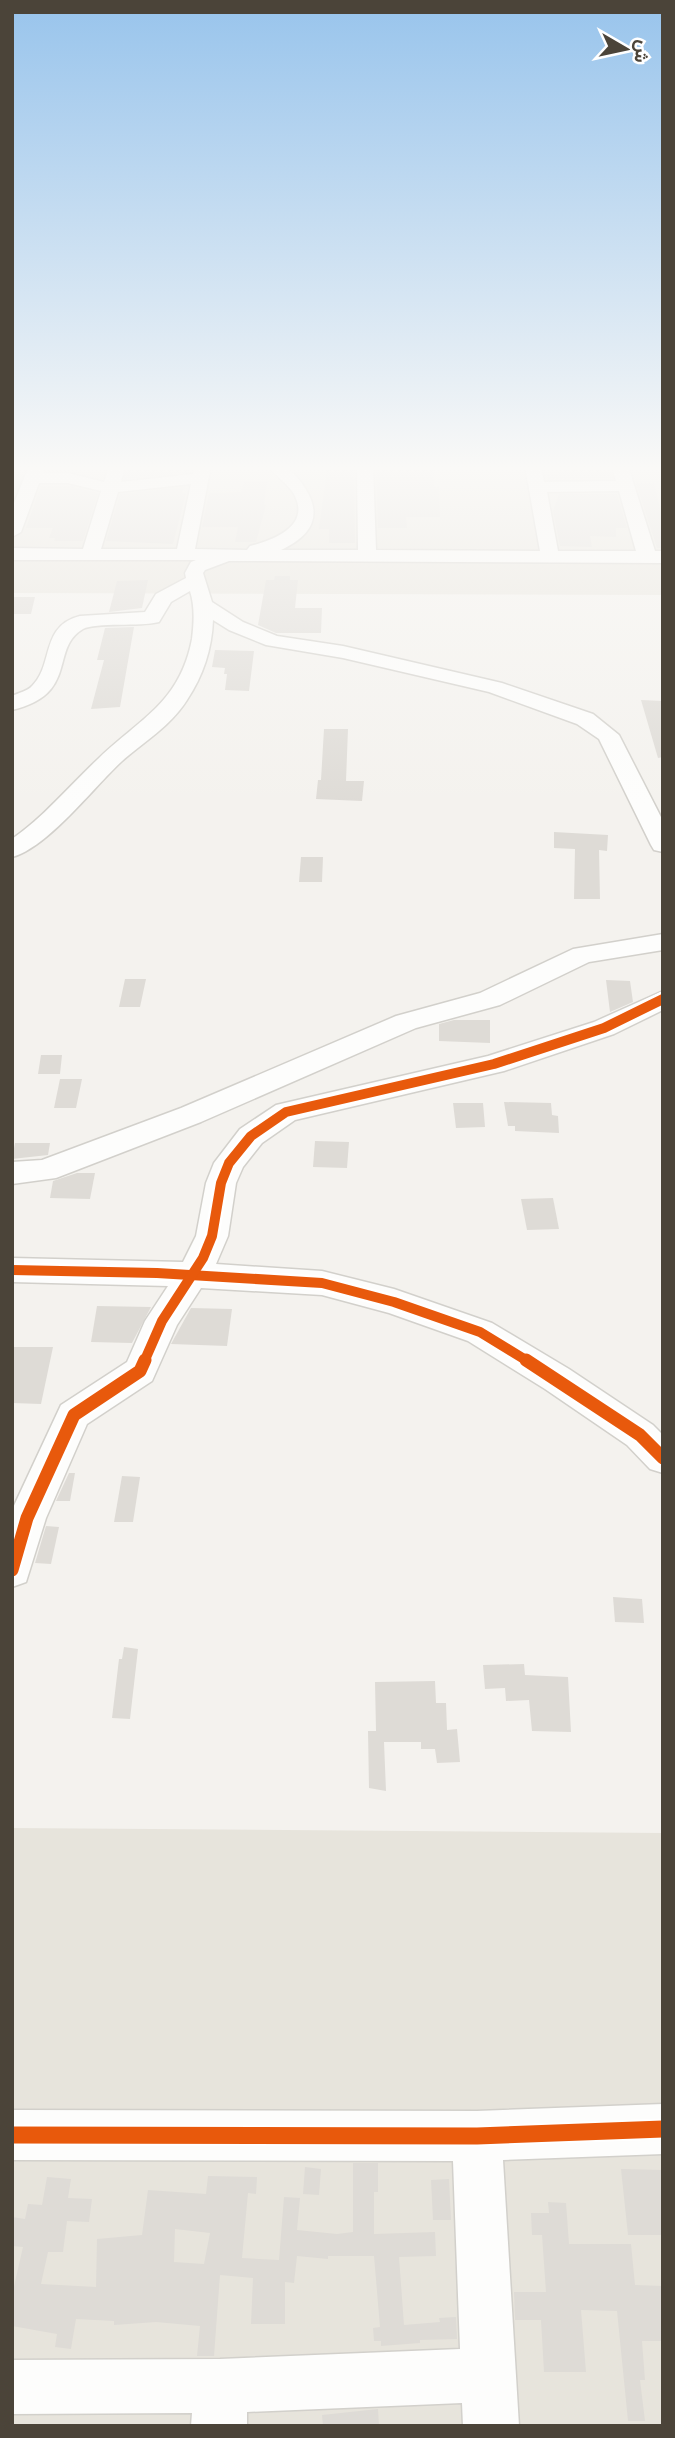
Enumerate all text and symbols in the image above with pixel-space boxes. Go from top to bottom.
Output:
north arrow [591,14,661,84]
text: ش [629,39,655,65]

